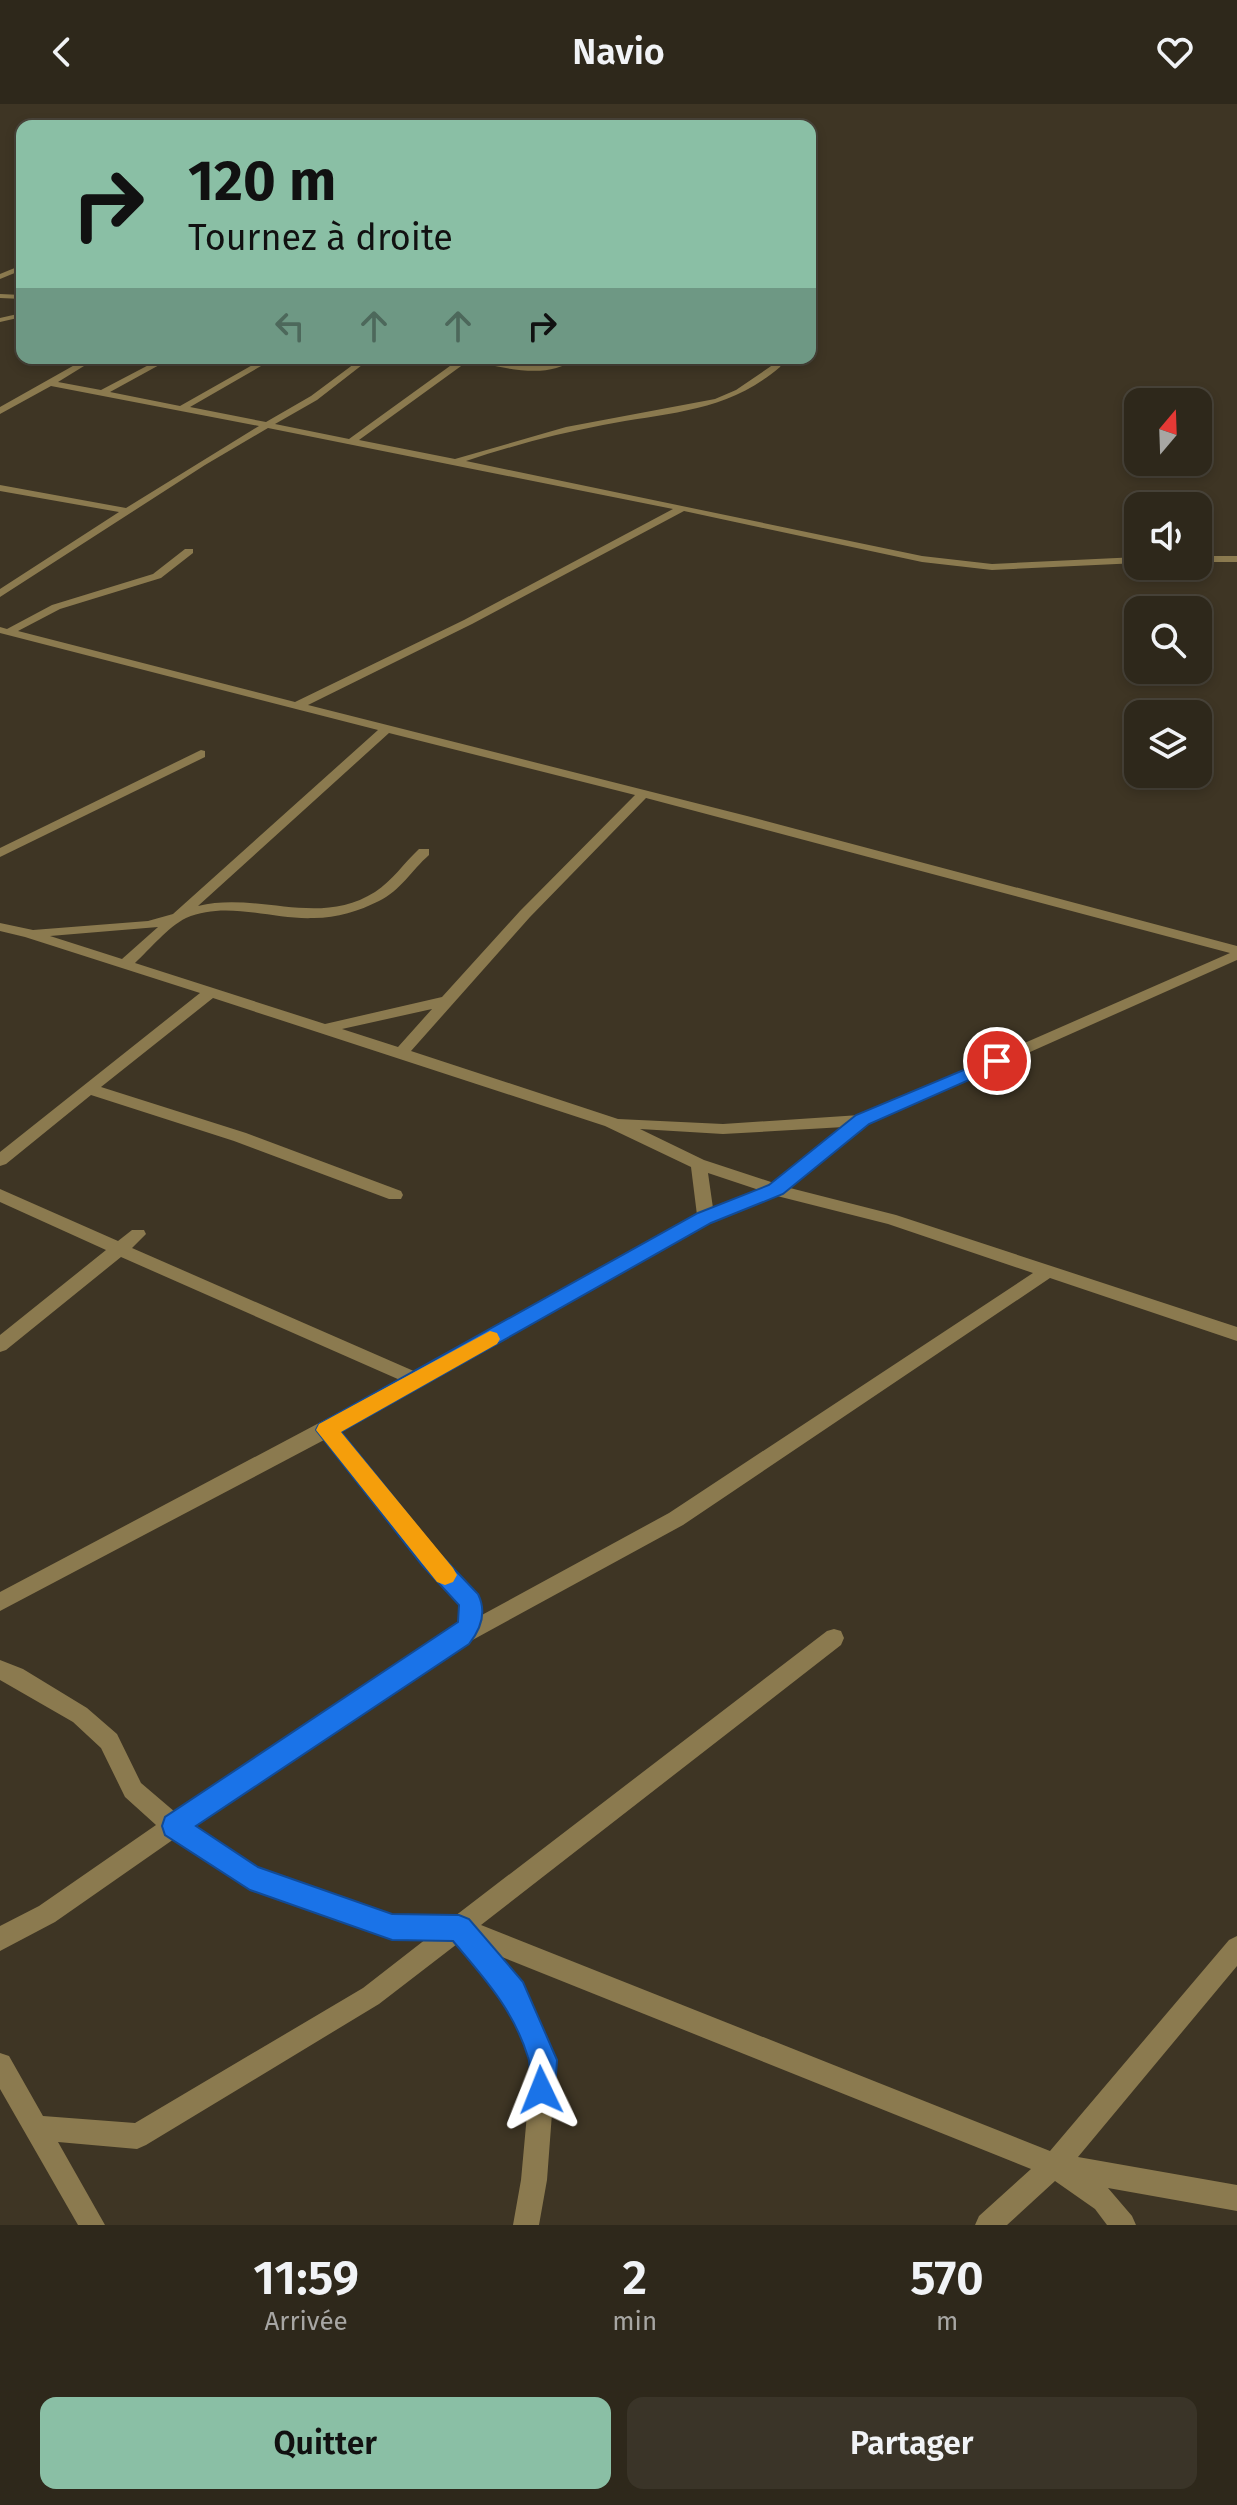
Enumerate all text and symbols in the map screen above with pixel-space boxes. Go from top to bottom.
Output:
icon: back [40,30,84,74]
text: Navio [572,30,665,74]
icon: heart [1153,30,1197,74]
text: 120 m [188,148,336,215]
icon: right [56,152,160,256]
text: Tournez à droite [188,216,453,260]
icon: left [268,304,312,348]
icon: ahead [352,304,396,348]
icon: ahead [436,304,480,348]
icon: right [520,304,564,348]
north arrow [1124,388,1212,476]
map controls [1124,388,1212,788]
button: sound [1124,492,1212,580]
button: search [1124,596,1212,684]
button: layers [1124,700,1212,788]
pin [963,1027,1031,1095]
icon: arrive [975,1039,1019,1083]
position arrow [499,2048,583,2132]
text: 11:59 [253,2249,359,2307]
text: 2 [622,2249,647,2307]
text: 570 [910,2249,984,2307]
text: Arrivée [264,2306,348,2337]
text: min [612,2306,657,2337]
text: m [936,2306,958,2337]
button: Quitter [40,2397,611,2489]
button: Partager [627,2397,1197,2489]

